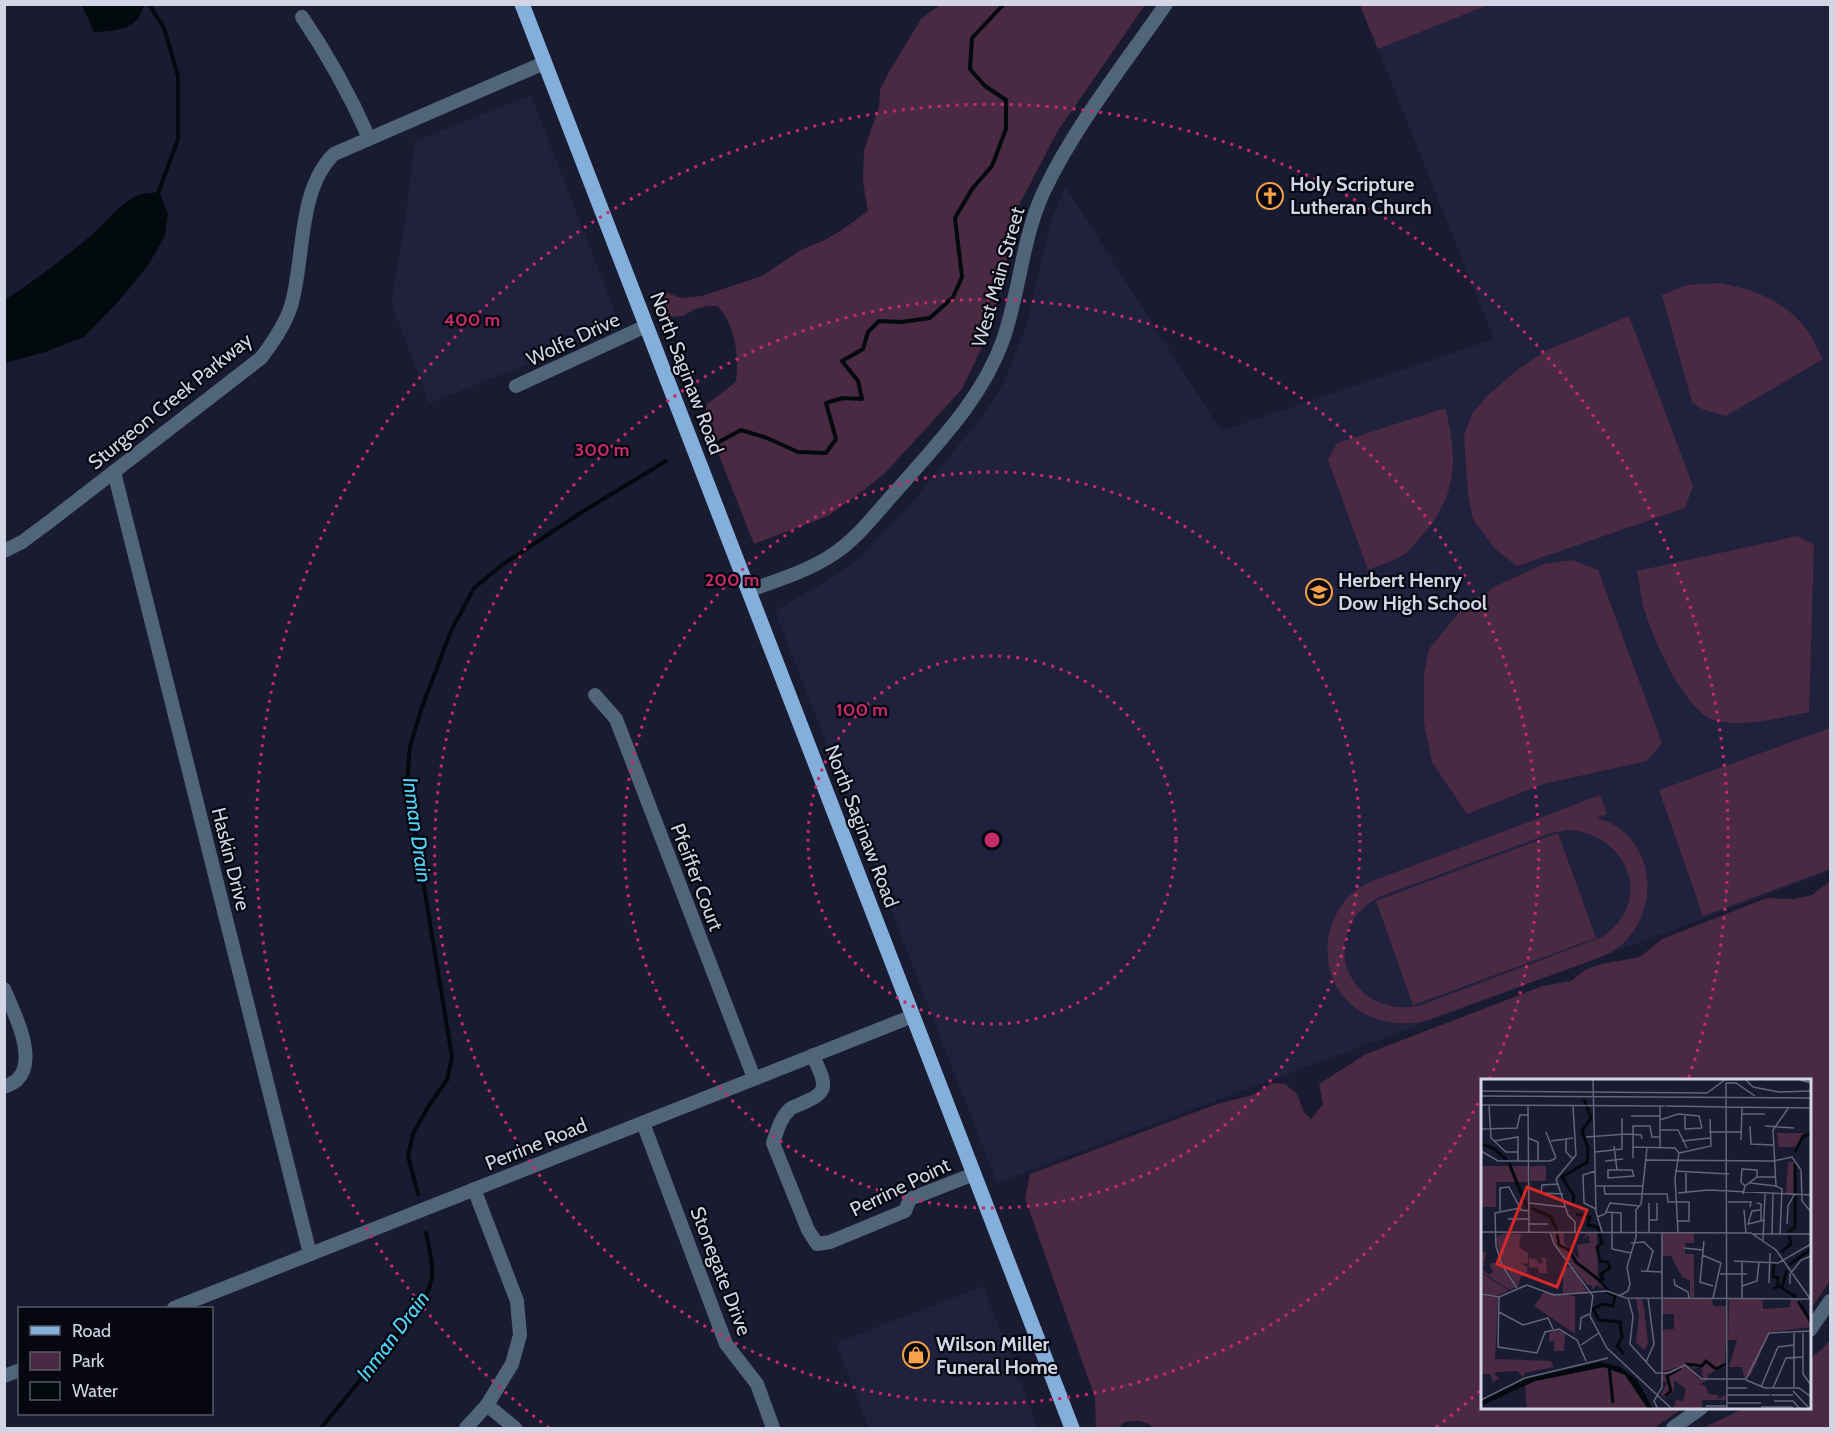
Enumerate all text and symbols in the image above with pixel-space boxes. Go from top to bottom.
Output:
place label: Holy Scripture Lutheran Church [1290,172,1432,219]
church icon: Holy Scripture Lutheran Church [1255,181,1285,211]
street label: West Main Street [966,204,1030,350]
street label: North Saginaw Road [645,288,729,458]
street label: Wolfe Drive [523,307,623,371]
text: 400 m [444,309,500,331]
street label: Sturgeon Creek Parkway [83,328,257,474]
text: 300 m [575,439,629,461]
place label: Herbert Henry Dow High School [1338,568,1487,615]
text: 200 m [705,569,759,591]
school or university icon: Herbert Henry Dow High School [1304,577,1334,607]
text: 100 m [836,699,888,721]
street label: North Saginaw Road [820,741,904,911]
water label: Inman Drain [398,776,437,884]
street label: Haskin Drive [207,805,255,913]
street label: Pfeiffer Court [666,820,729,934]
centre of rings [982,830,1002,850]
inset map [1481,1079,1811,1409]
street label: Perrine Road [482,1113,590,1175]
street label: Perrine Point [846,1152,954,1222]
street label: Stonegate Drive [685,1203,757,1339]
water label: Inman Drain [351,1286,435,1386]
legend [18,1307,213,1415]
text: Road [72,1320,111,1342]
place label: Wilson Miller Funeral Home [936,1332,1058,1379]
shop icon: Wilson Miller Funeral Home [901,1340,931,1370]
text: Park [72,1350,105,1372]
text: Water [72,1380,118,1402]

